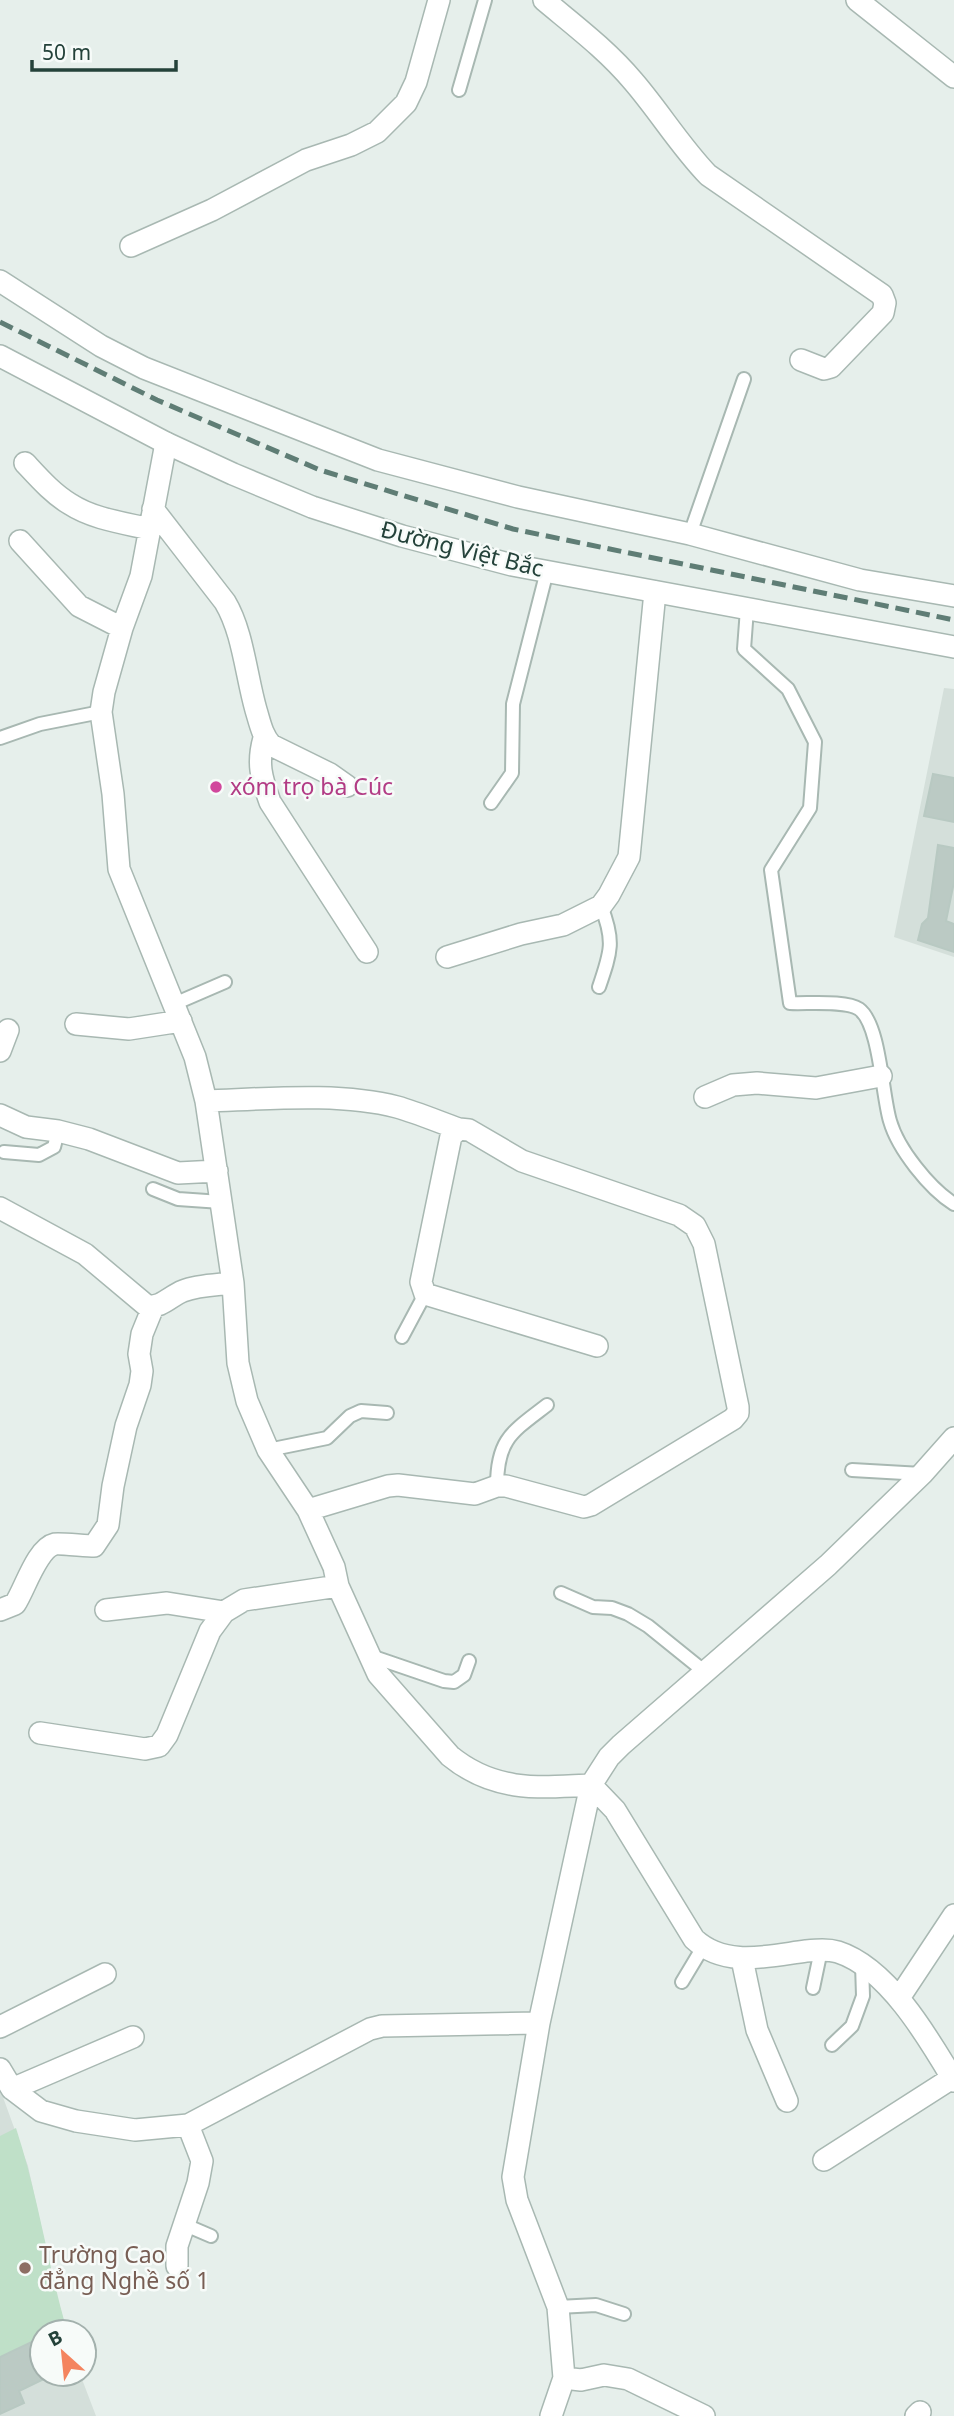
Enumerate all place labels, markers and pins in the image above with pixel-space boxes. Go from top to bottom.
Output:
place label: xóm trọ bà Cúc [230,770,393,802]
marker: xóm trọ bà Cúc [208,779,224,795]
place label: Trường Cao đẳng Nghề số 1 [39,2238,209,2296]
marker: Trường Cao đẳng Nghề số 1 [17,2260,33,2276]

